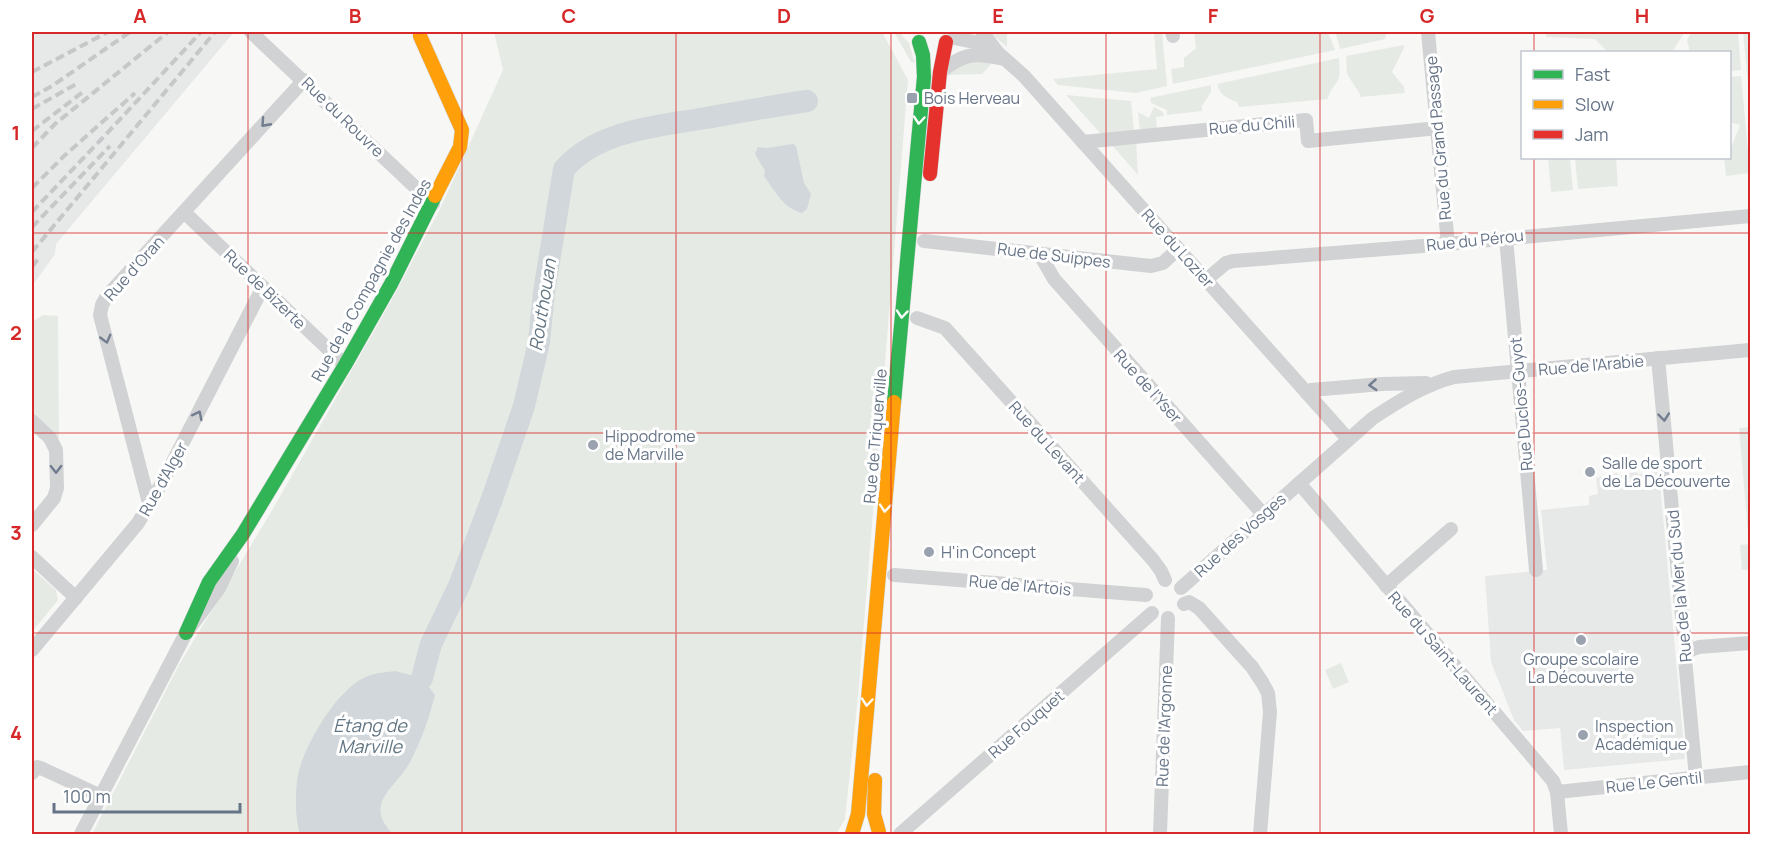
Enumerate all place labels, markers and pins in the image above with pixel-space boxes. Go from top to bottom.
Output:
place label: Bois Herveau [924,87,1020,109]
marker: Bois Herveau [905,91,919,105]
place label: Hippodrome de Marville [605,425,696,465]
marker: Hippodrome de Marville [586,438,600,452]
place label: Salle de sport de La Découverte [1602,452,1730,492]
marker: Salle de sport de La Découverte [1583,465,1597,479]
place label: H'in Concept [941,541,1036,563]
marker: H'in Concept [922,545,936,559]
marker: Groupe scolaire La Découverte [1574,633,1588,647]
place label: Groupe scolaire La Découverte [1523,648,1639,688]
place label: Inspection Académique [1595,715,1687,755]
marker: Inspection Académique [1576,728,1590,742]

